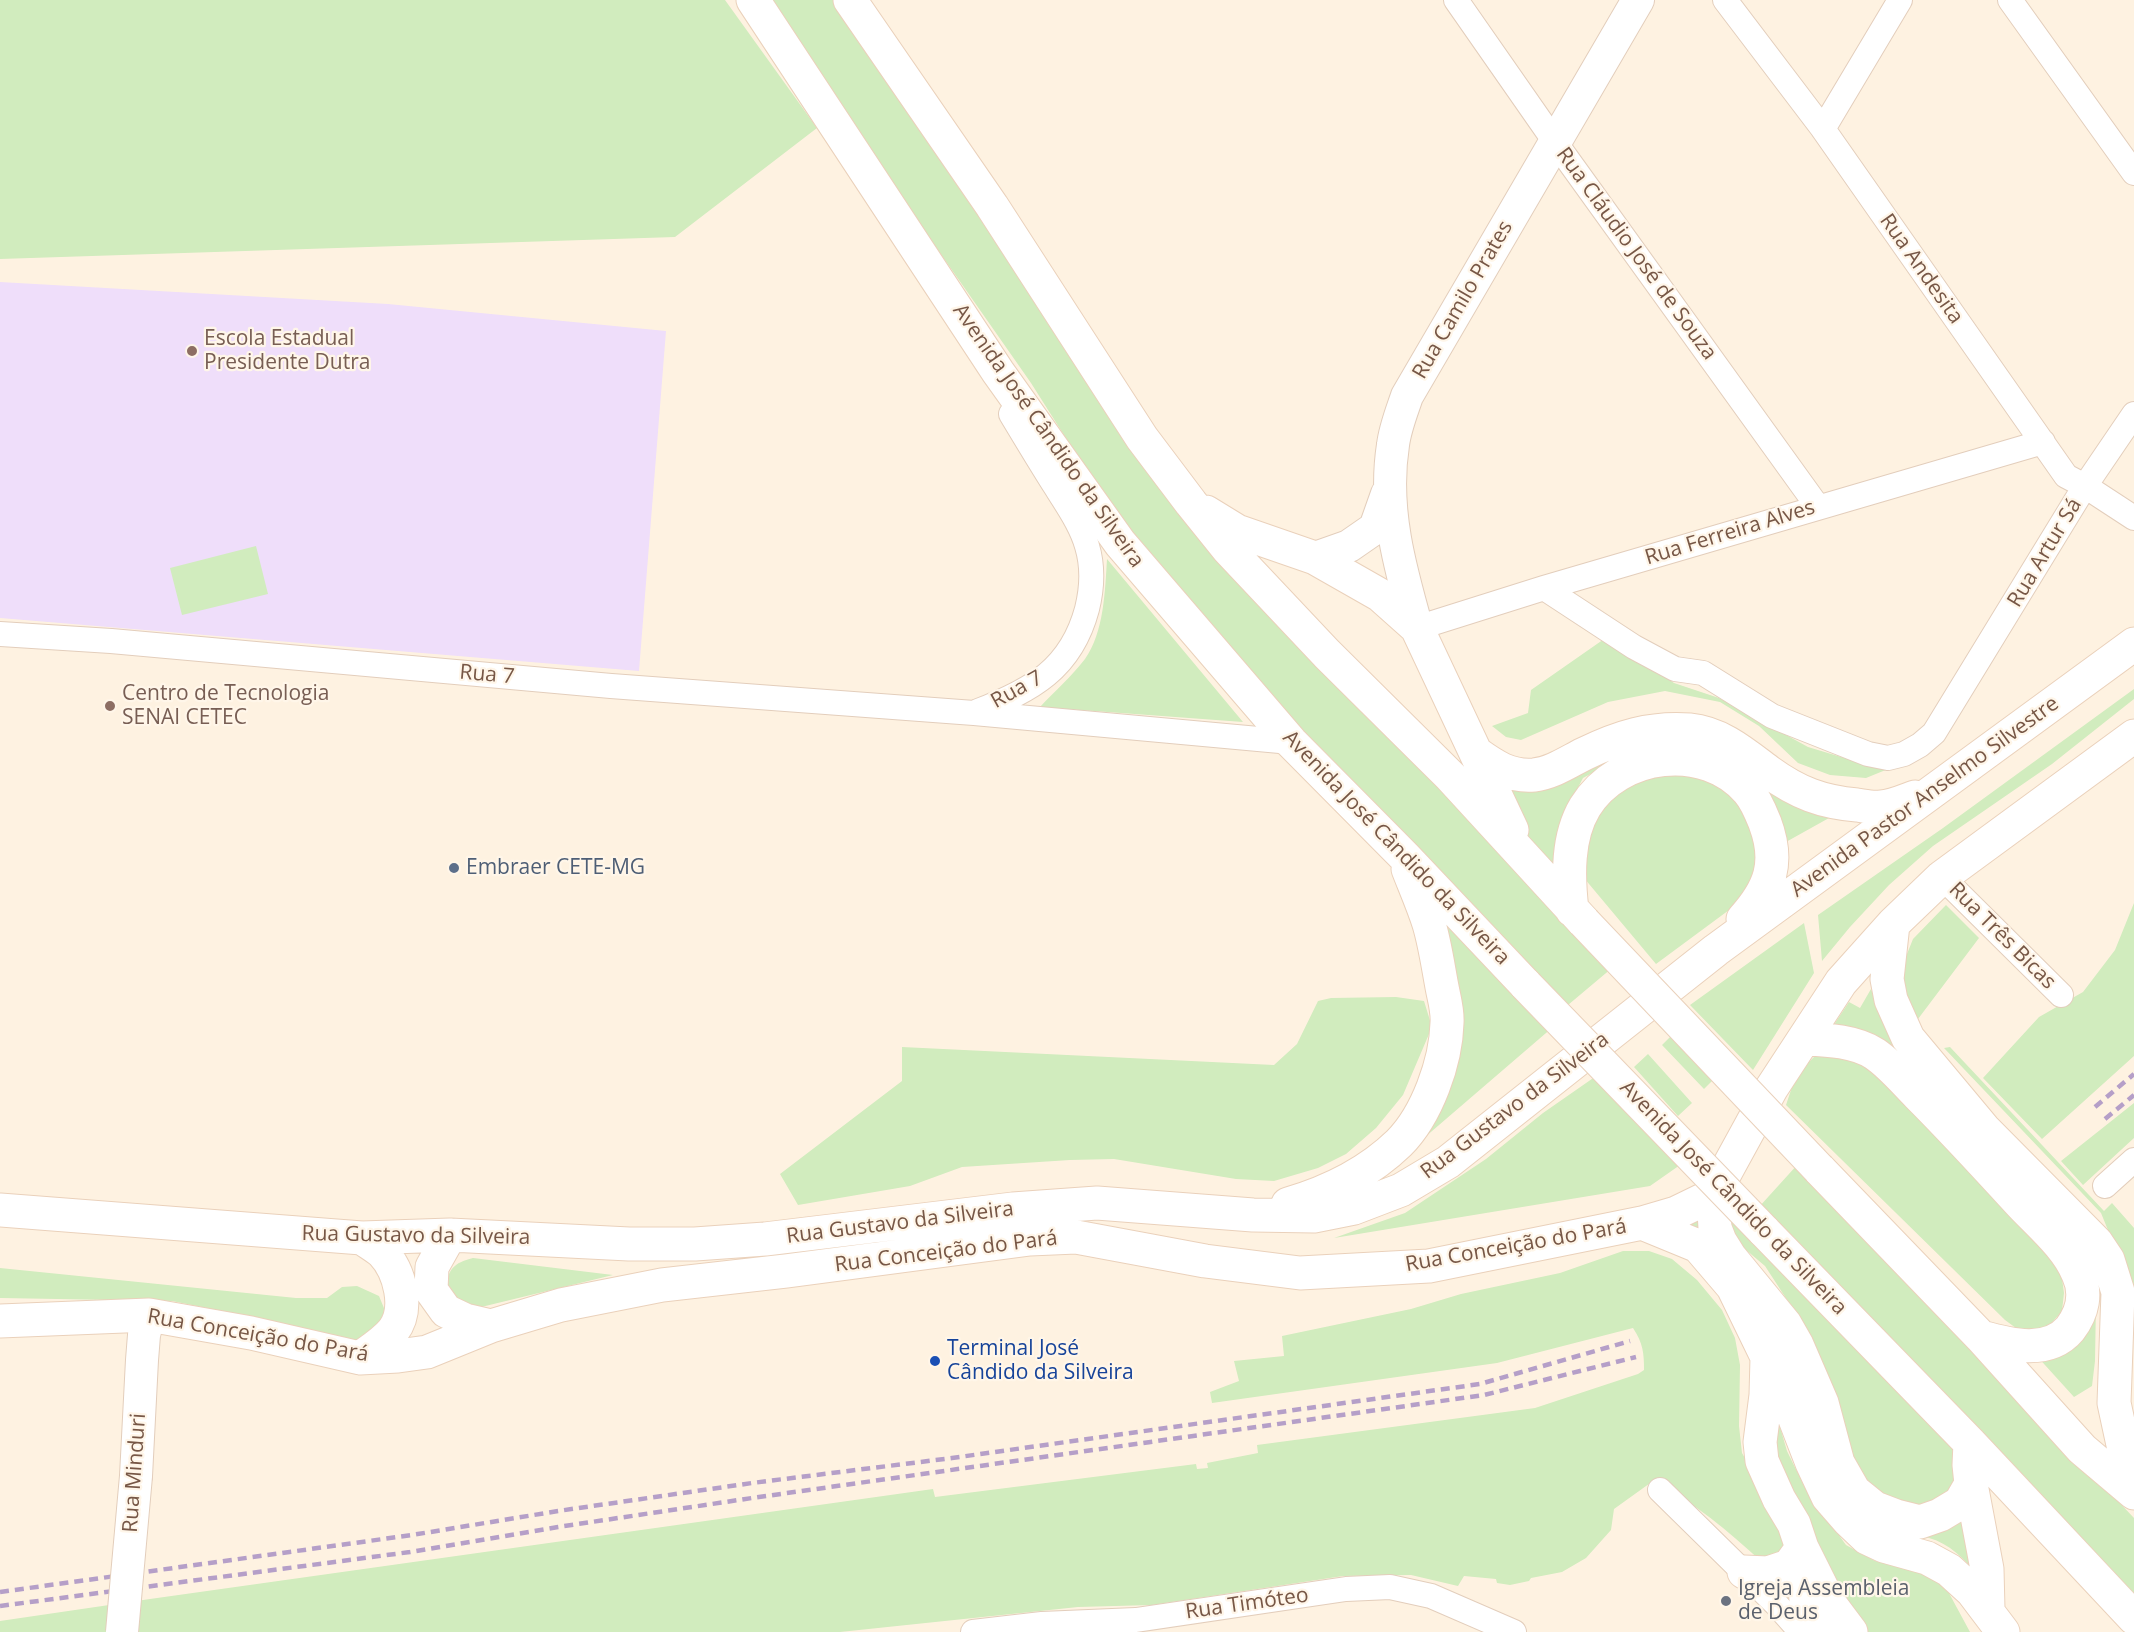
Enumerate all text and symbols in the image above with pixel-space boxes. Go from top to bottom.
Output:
street label: Rua Cláudio José de Souza [1550,143,1722,365]
street label: Rua Andesita [1874,209,1968,329]
street label: Rua Camilo Prates [1408,217,1518,383]
street label: Avenida José Cândido da Silveira [947,299,1149,573]
place label: Escola Estadual Presidente Dutra [204,326,370,376]
marker: Escola Estadual Presidente Dutra [185,344,199,358]
street label: Rua Artur Sá [2003,494,2087,612]
street label: Rua Ferreira Alves [1642,495,1818,571]
street label: Rua 7 [459,660,515,690]
street label: Rua 7 [987,666,1047,714]
place label: Centro de Tecnologia SENAI CETEC [122,681,329,731]
street label: Avenida Pastor Anselmo Silvestre [1786,691,2064,903]
marker: Centro de Tecnologia SENAI CETEC [103,699,117,713]
street label: Avenida José Cândido da Silveira [1277,726,1515,970]
place label: Embraer CETE-MG [466,855,645,881]
marker: Embraer CETE-MG [447,861,461,875]
street label: Rua Três Bicas [1943,877,2061,995]
street label: Rua Gustavo da Silveira [1416,1027,1614,1185]
street label: Avenida José Cândido da Silveira [1614,1076,1852,1320]
street label: Rua Gustavo da Silveira [785,1197,1015,1249]
street label: Rua Conceição do Pará [1403,1214,1629,1278]
street label: Rua Gustavo da Silveira [301,1221,531,1251]
street label: Rua Conceição do Pará [833,1226,1059,1278]
street label: Rua Conceição do Pará [145,1304,371,1368]
place label: Terminal José Cândido da Silveira [947,1336,1134,1386]
marker: Terminal José Cândido da Silveira [928,1354,942,1368]
street label: Rua Minduri [118,1412,152,1534]
place label: Igreja Assembleia de Deus [1738,1576,1910,1626]
street label: Rua Timóteo [1184,1583,1310,1625]
marker: Igreja Assembleia de Deus [1719,1594,1733,1608]

